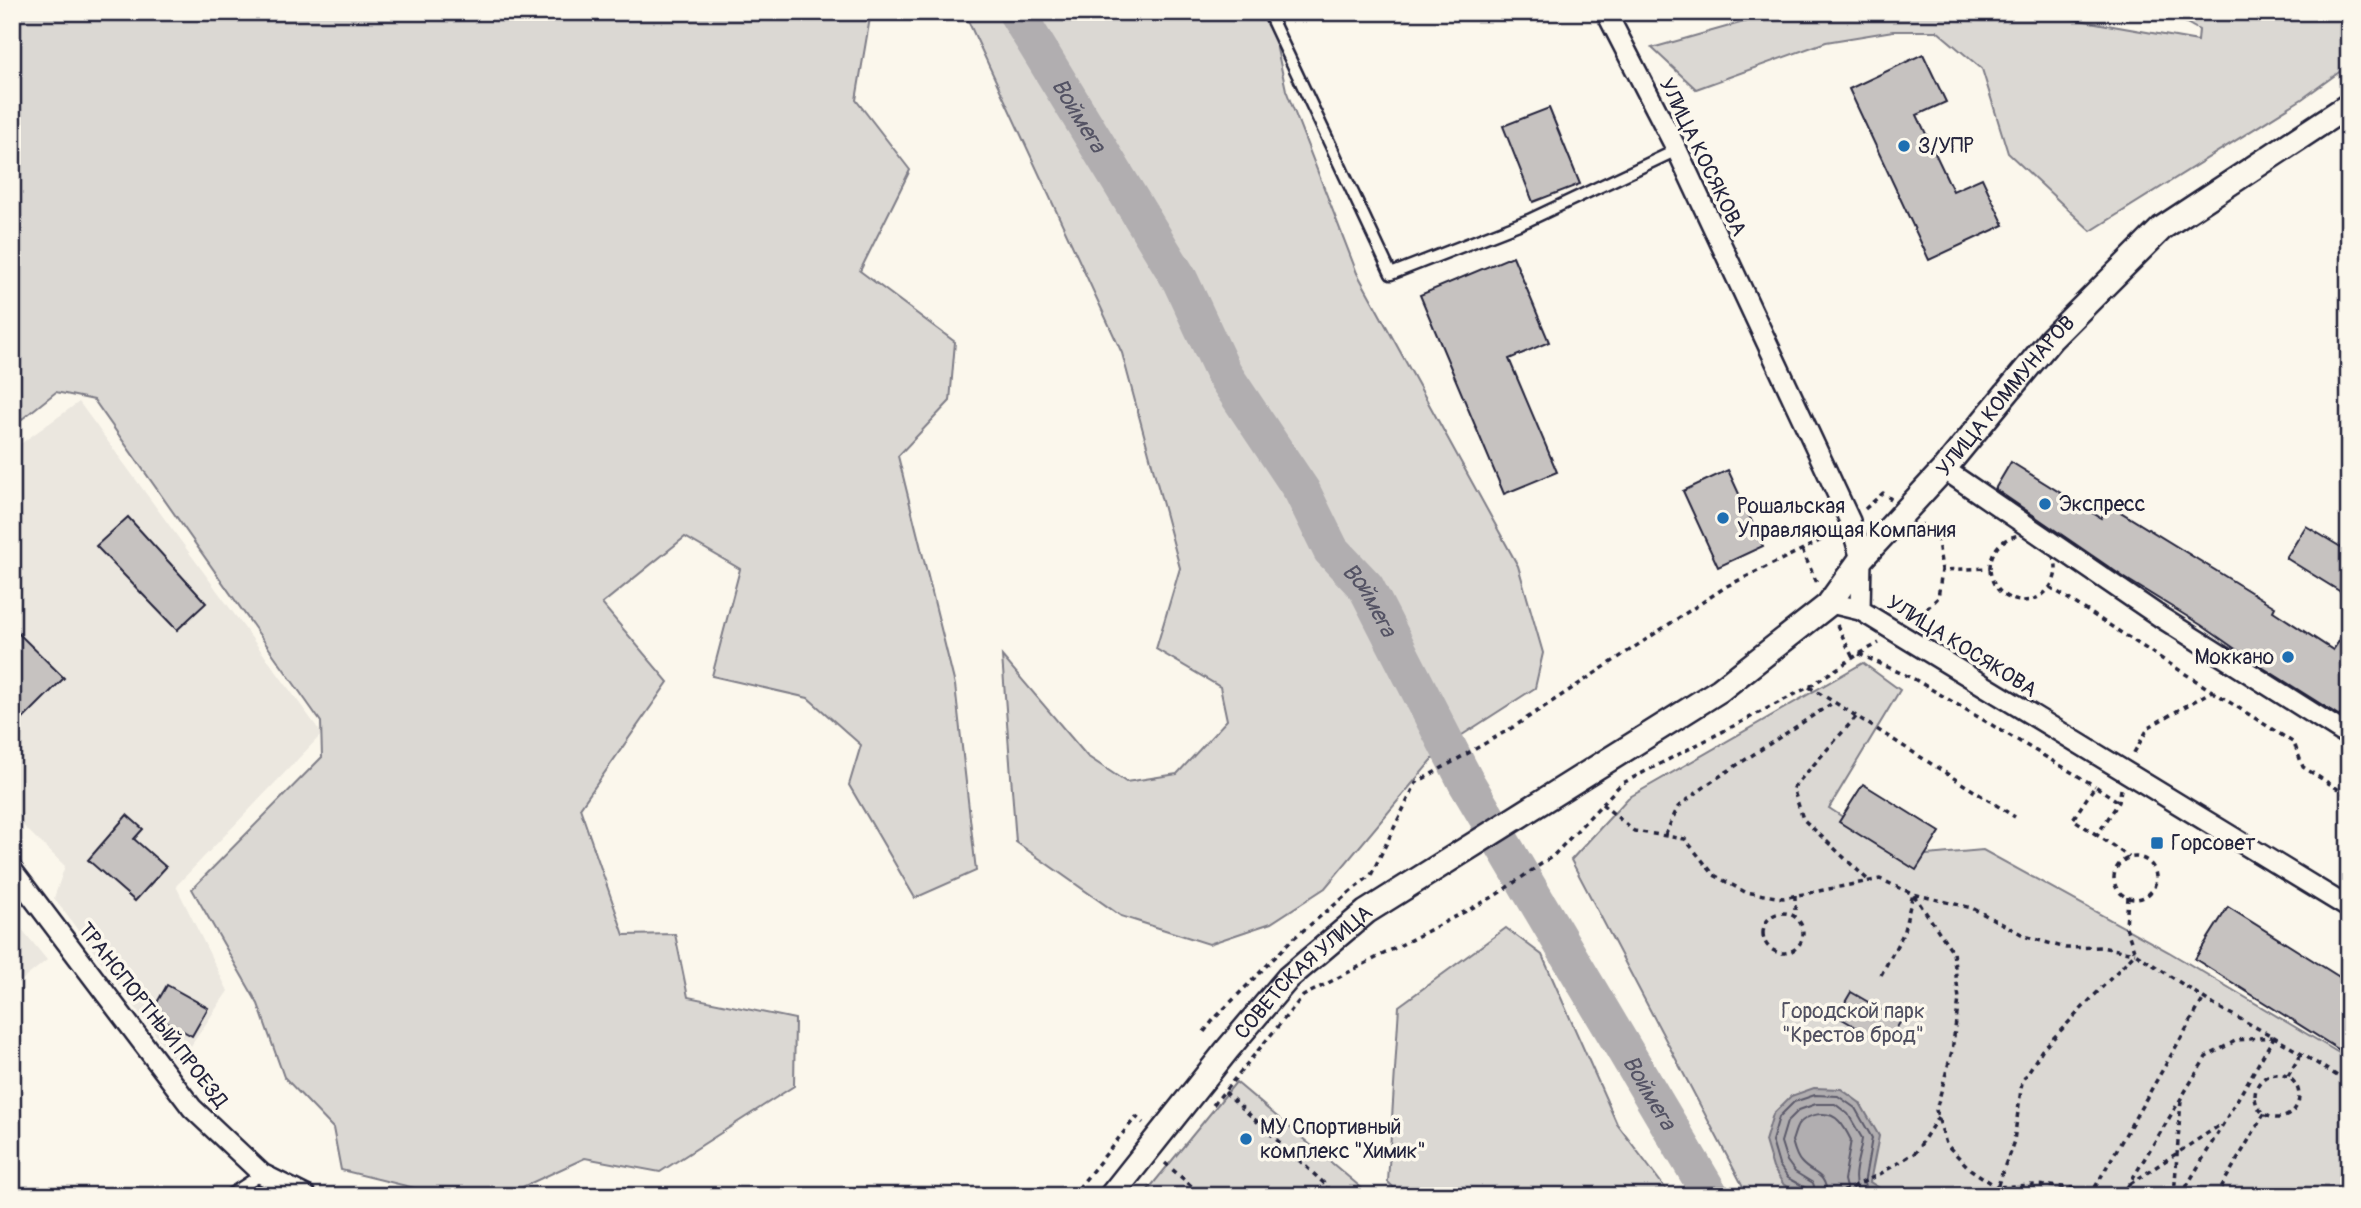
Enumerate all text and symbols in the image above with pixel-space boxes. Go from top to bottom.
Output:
water label: Воймега [1045,73,1113,159]
street label: УЛИЦА КОСЯКОВА [1653,74,1752,241]
place label: З/УПР [1918,133,1974,160]
marker: З/УПР [1896,138,1912,154]
street label: УЛИЦА КОММУНАРОВ [1931,310,2081,482]
place label: Экспресс [2059,491,2145,518]
place label: Рошальская Управляющая Компания [1737,493,1956,544]
marker: Экспресс [2037,496,2053,512]
marker: Рошальская Управляющая Компания [1715,510,1731,526]
water label: Воймега [1336,557,1403,643]
street label: УЛИЦА КОСЯКОВА [1881,589,2042,704]
place label: Моккано [2194,644,2274,671]
marker: Моккано [2280,649,2296,665]
place label: Горсовет [2171,830,2256,857]
marker: Горсовет [2149,835,2165,851]
street label: СОВЕТСКАЯ УЛИЦА [1229,899,1378,1045]
street label: ТРАНСПОРТНЫЙ ПРОЕЗД [72,917,234,1114]
park label: Городской парк "Крестов брод" [1781,998,1925,1049]
water label: Воймега [1616,1050,1683,1136]
place label: МУ Спортивный комплекс "Химик" [1260,1114,1426,1165]
marker: МУ Спортивный комплекс "Химик" [1238,1131,1254,1147]

